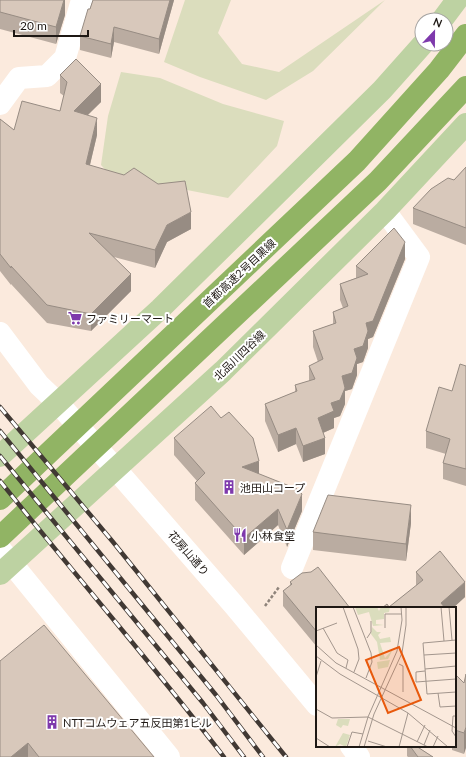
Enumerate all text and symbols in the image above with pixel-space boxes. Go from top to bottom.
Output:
scale bar [14,12,88,38]
north arrow [414,12,454,52]
text: N [432,15,444,30]
text: 20 m [20,18,47,33]
street label: 首都高速2号目黒線 [200,236,278,310]
supermarket icon: ファミリーマート [67,310,83,326]
place label: ファミリーマート [86,312,174,325]
street label: 北品川四谷線 [211,327,267,383]
building icon: 池田山コープ [221,479,237,495]
place label: 池田山コープ [240,481,305,494]
restaurant icon: 小林食堂 [232,527,248,543]
street label: 花房山通り [166,528,212,578]
place label: 小林食堂 [251,529,295,542]
inset map [316,607,456,747]
building icon: NTTコムウェア五反田第1ビル [44,714,60,730]
place label: NTTコムウェア五反田第1ビル [63,716,212,729]

